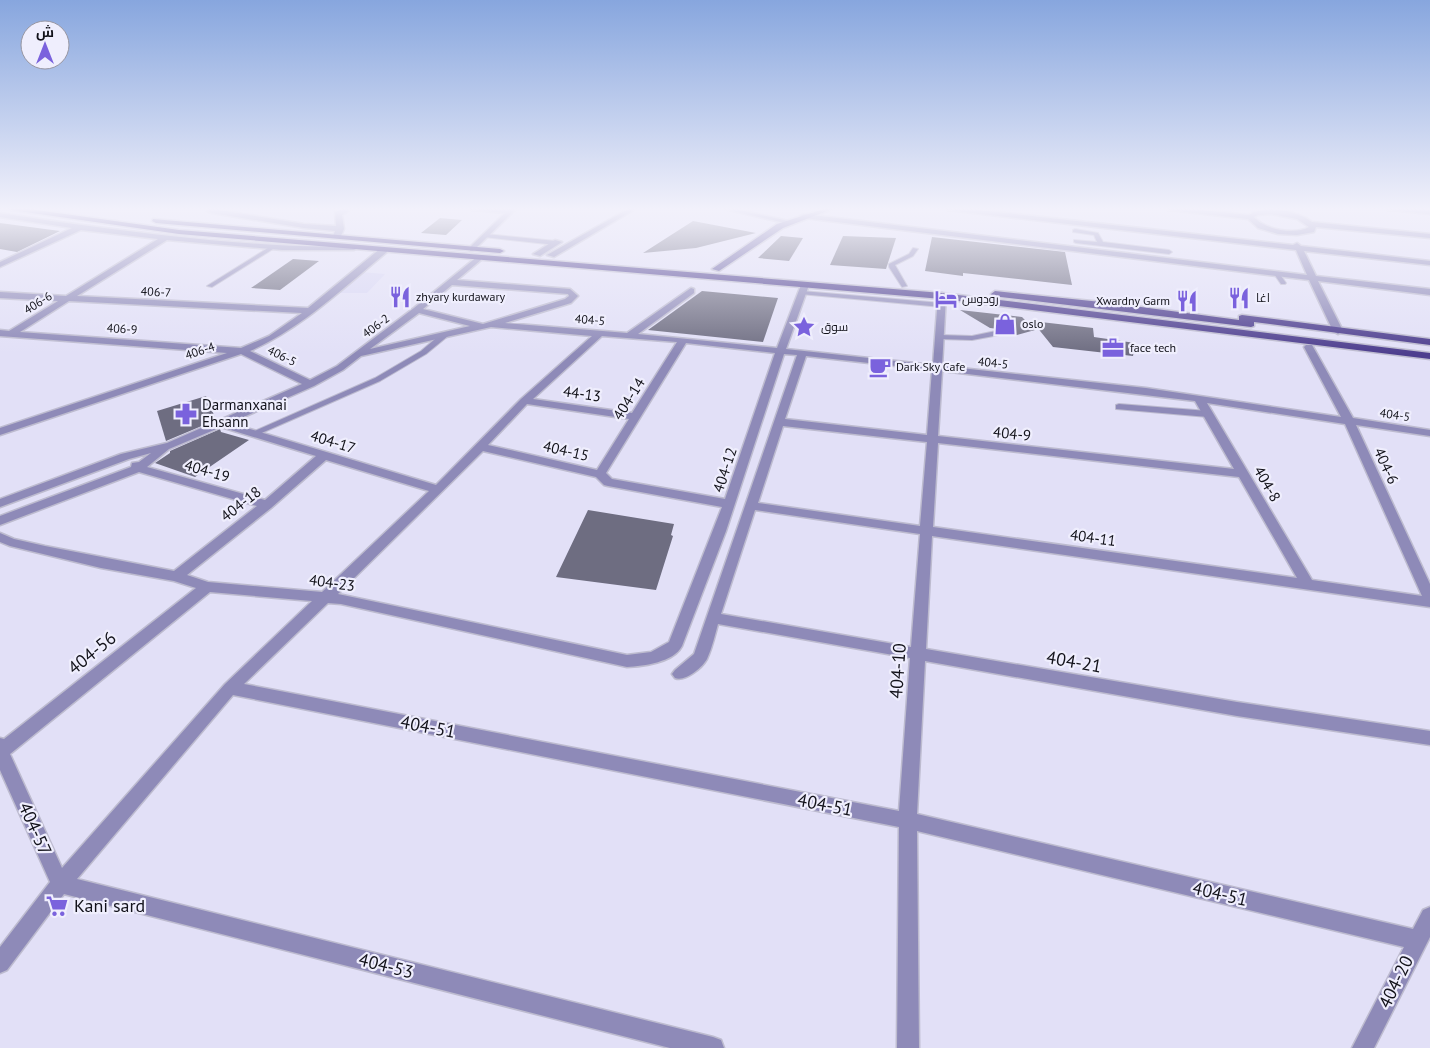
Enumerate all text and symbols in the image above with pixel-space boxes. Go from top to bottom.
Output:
north arrow [20,20,70,70]
text: ش [36,23,54,41]
street label: 406-7 [140,283,172,300]
restaurant icon: zhyary kurdawary [387,284,413,310]
restaurant icon: اغا [1226,285,1252,311]
hotel icon: رودوس [933,286,959,312]
street label: 406-6 [21,288,55,317]
restaurant icon: Xwardny Garm [1174,288,1200,314]
place label: zhyary kurdawary [416,289,505,304]
place label: اغا [1256,290,1270,305]
place label: رودوس [962,291,999,306]
place label: Xwardny Garm [1096,293,1170,308]
street label: 406-2 [359,310,392,341]
street label: 404-5 [574,311,606,328]
shop icon: oslo [992,311,1018,337]
place icon: سوق [791,314,817,340]
place label: oslo [1022,316,1043,331]
place label: سوق [821,319,848,334]
street label: 406-9 [106,320,138,337]
office icon: face tech [1100,335,1126,361]
street label: 406-4 [183,338,217,363]
place label: face tech [1130,340,1176,355]
street label: 406-5 [265,342,299,369]
street label: 404-5 [977,353,1009,372]
cafe icon: Dark Sky Cafe [867,354,893,380]
place label: Dark Sky Cafe [896,359,965,374]
street label: 404-14 [608,374,649,423]
street label: 44-13 [562,381,602,406]
place label: Darmanxanai Ehsann [202,395,287,431]
pharmacy icon: Darmanxanai Ehsann [173,401,199,427]
street label: 404-5 [1379,405,1411,424]
street label: 404-9 [992,422,1032,445]
street label: 404-17 [308,426,358,457]
street label: 404-15 [541,436,591,465]
street label: 404-12 [708,445,741,495]
street label: 404-6 [1370,445,1403,487]
street label: 404-19 [182,455,232,486]
street label: 404-8 [1250,462,1285,505]
street label: 404-18 [217,482,265,525]
street label: 404-11 [1069,525,1117,550]
street label: 404-23 [308,570,356,595]
street label: 404-56 [63,626,121,679]
street label: 404-10 [884,642,911,699]
street label: 404-21 [1045,645,1103,678]
street label: 404-51 [399,710,458,743]
street label: 404-51 [796,788,855,821]
street label: 404-57 [14,799,57,859]
street label: 404-51 [1190,876,1250,911]
supermarket icon: Kani sard [44,893,70,919]
place label: Kani sard [74,894,145,917]
street label: 404-53 [356,948,416,983]
street label: 404-20 [1373,952,1418,1012]

